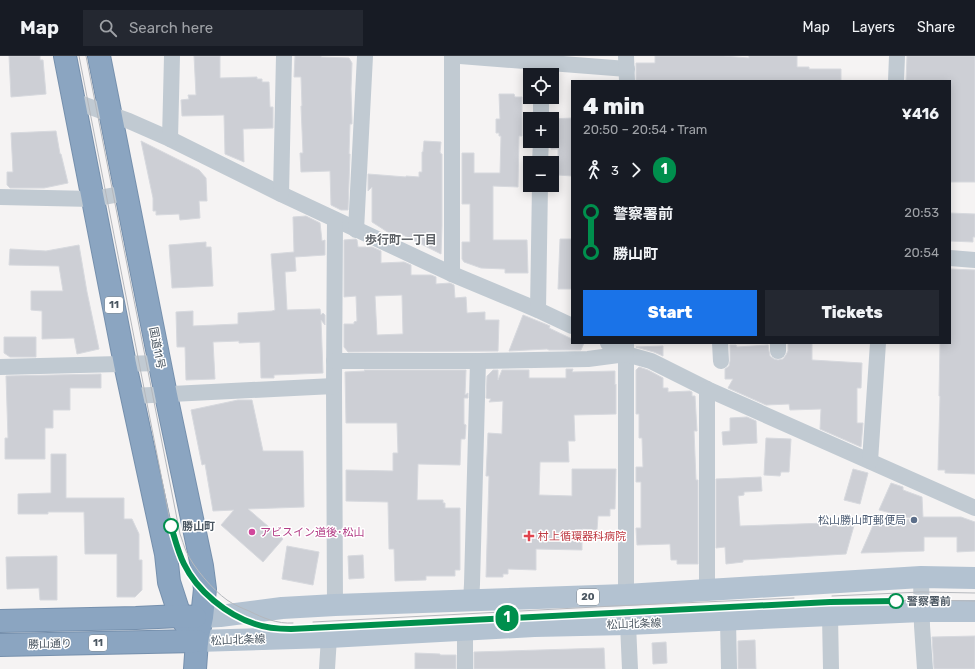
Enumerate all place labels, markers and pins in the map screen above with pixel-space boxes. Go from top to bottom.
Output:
place label: 松山勝山町郵便局 [818,514,906,527]
marker: 松山勝山町郵便局 [909,515,919,525]
marker: 勝山町 [163,518,179,534]
place label: 勝山町 [182,520,215,533]
place label: アビスイン道後･松山 [260,526,365,539]
marker: アビスイン道後･松山 [247,527,257,537]
marker: 村上循環器科病院 [523,530,535,542]
place label: 村上循環器科病院 [538,530,626,543]
marker: 警察署前 [888,593,904,609]
place label: 警察署前 [907,595,951,608]

